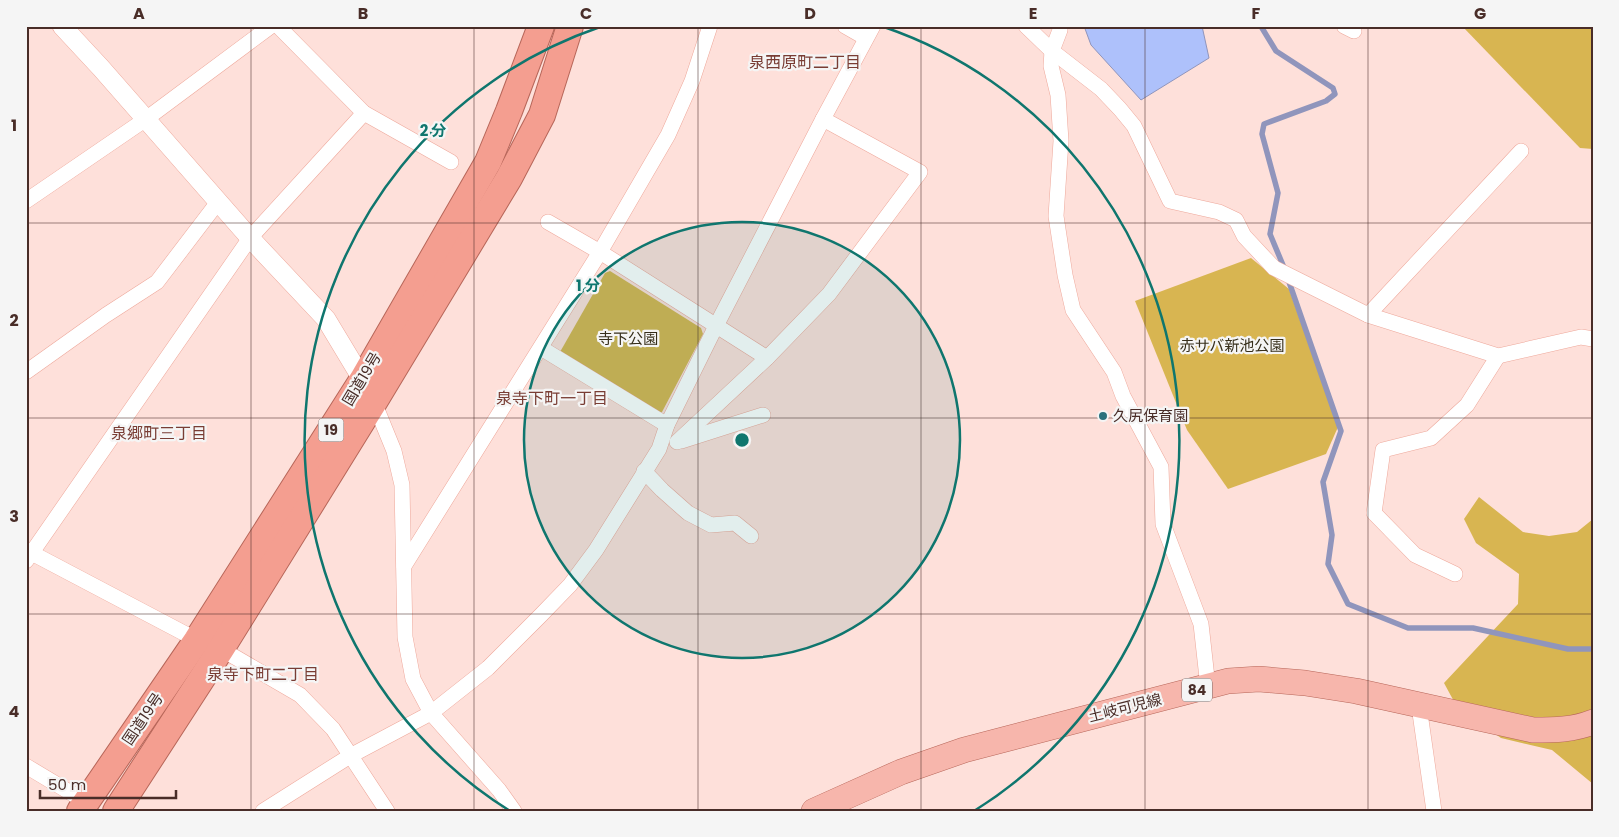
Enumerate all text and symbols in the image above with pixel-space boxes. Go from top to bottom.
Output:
text: A [133,2,145,25]
text: B [358,2,368,25]
text: C [580,2,592,25]
text: D [804,2,816,25]
text: E [1029,2,1037,25]
text: F [1252,2,1261,25]
text: G [1474,2,1486,25]
district label: 泉西原町二丁目 [749,51,861,74]
text: 1 [11,114,17,137]
text: 2 分 [420,120,446,141]
text: 1 分 [576,275,600,296]
text: 2 [9,309,19,332]
park label: 寺下公園 [598,328,658,349]
park label: 赤サバ新池公園 [1180,335,1284,356]
street label: 国道19号 [337,348,386,410]
district label: 泉寺下町一丁目 [496,387,608,410]
place label: 久尻保育園 [1113,405,1188,426]
marker: 久尻保育園 [1097,410,1109,422]
road number: 19 [318,418,344,442]
district label: 泉郷町三丁目 [111,422,207,445]
centre of rings [733,431,751,449]
text: 3 [9,505,19,528]
district label: 泉寺下町二丁目 [207,663,319,686]
road number: 84 [1182,678,1212,702]
street label: 国道19号 [117,688,168,749]
street label: 土岐可児線 [1086,688,1164,727]
text: 4 [9,700,20,723]
scale bar [40,767,176,799]
text: 50 m [48,774,86,795]

